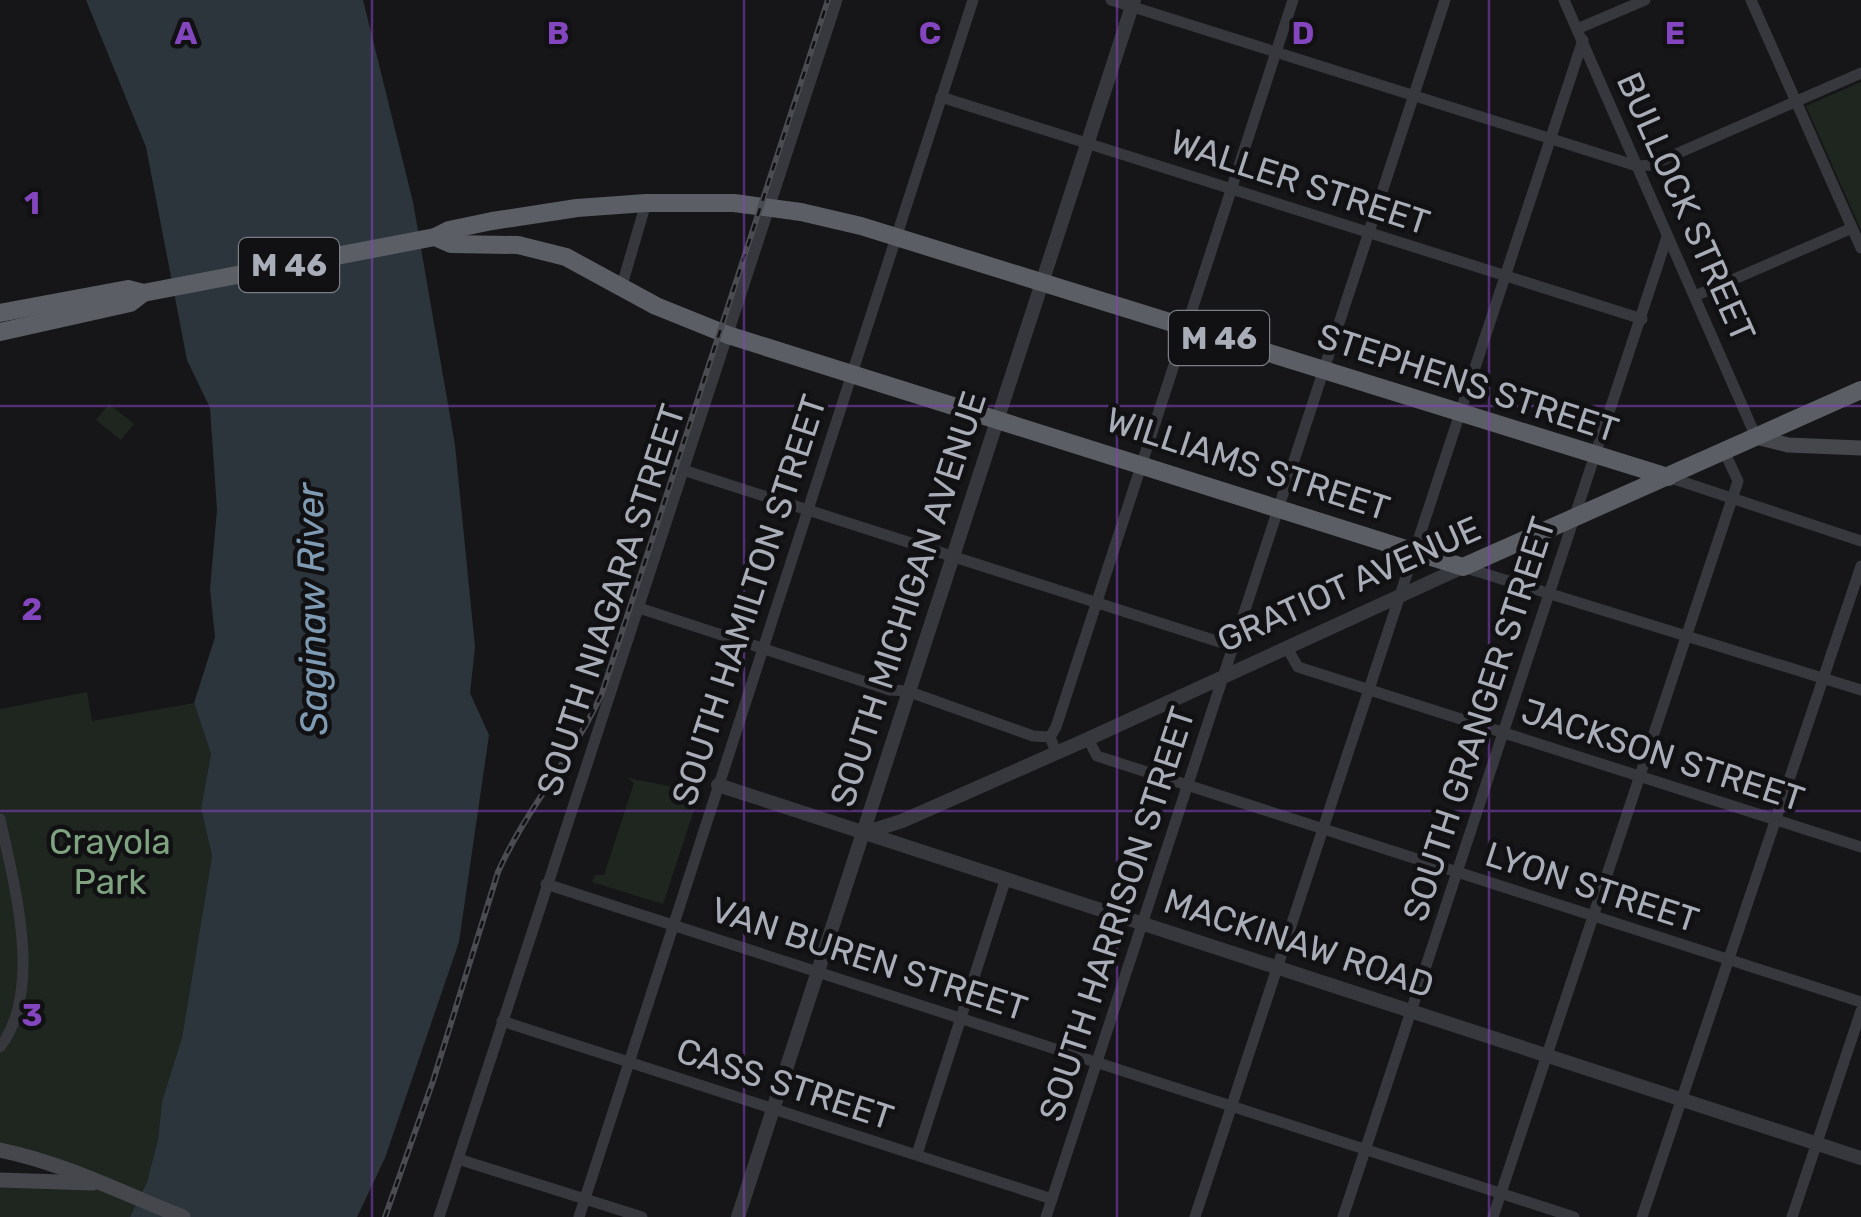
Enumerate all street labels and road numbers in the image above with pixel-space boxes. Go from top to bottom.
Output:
street label: BULLOCK STREET [1608,66,1764,348]
street label: WALLER STREET [1165,120,1435,244]
road number: M 46 [239,238,339,292]
road number: M 46 [1169,311,1269,365]
street label: STEPHENS STREET [1312,315,1624,451]
street label: SOUTH MICHIGAN AVENUE [821,386,995,812]
street label: SOUTH HAMILTON STREET [663,390,835,810]
street label: WILLIAMS STREET [1101,398,1395,530]
street label: SOUTH NIAGARA STREET [528,399,694,801]
street label: GRATIOT AVENUE [1211,507,1487,661]
street label: SOUTH GRANGER STREET [1394,512,1564,926]
street label: JACKSON STREET [1517,690,1809,820]
street label: SOUTH HARRISON STREET [1030,701,1204,1127]
street label: LYON STREET [1480,833,1704,941]
street label: MACKINAW ROAD [1159,880,1439,1006]
street label: VAN BUREN STREET [706,888,1032,1030]
street label: CASS STREET [671,1029,899,1139]

